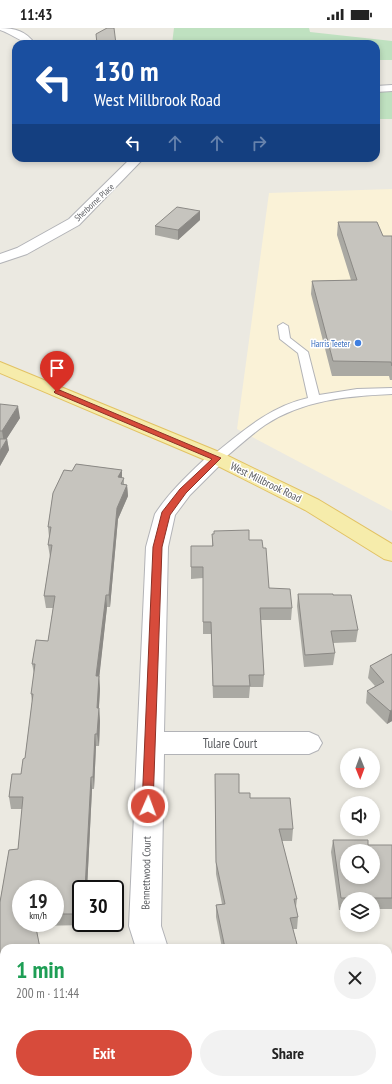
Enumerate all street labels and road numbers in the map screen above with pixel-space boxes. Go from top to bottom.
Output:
street label: Sherborne Place [72,181,116,223]
street label: West Millbrook Road [228,459,304,505]
street label: Tulare Court [203,735,258,752]
street label: Bennettwood Court [138,836,154,910]

